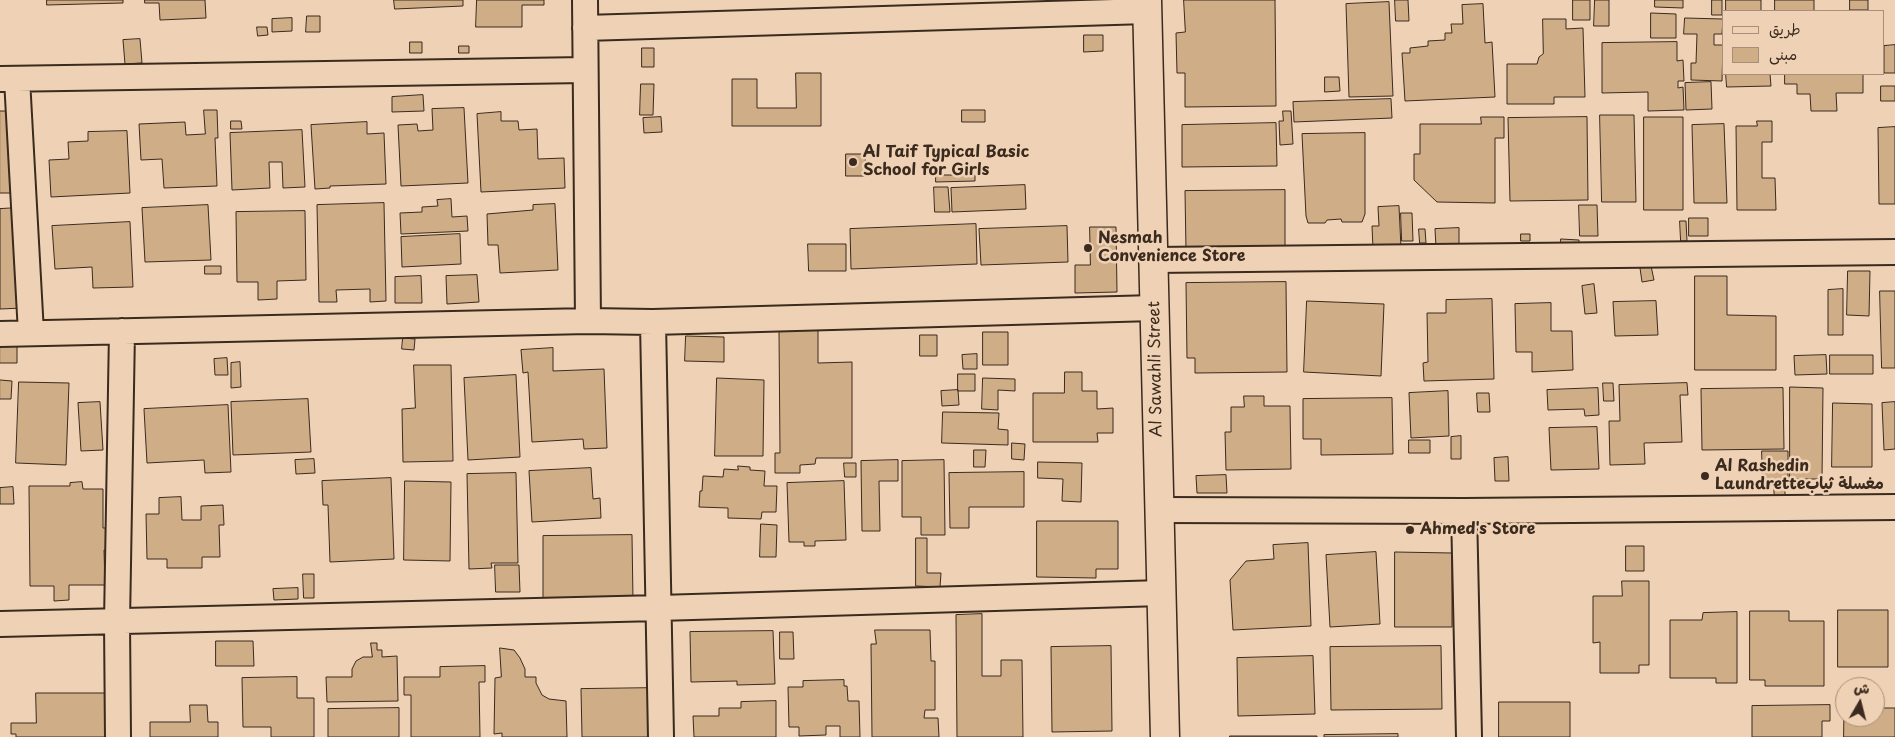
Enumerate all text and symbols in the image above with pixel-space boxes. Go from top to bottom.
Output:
legend [1722,10,1885,75]
text: طريق [1769,17,1801,40]
text: مبنى [1769,42,1797,65]
place label: Al Taif Typical Basic School for Girls [863,143,1029,181]
marker: Al Taif Typical Basic School for Girls [847,156,859,168]
place label: Nesmah Convenience Store [1098,229,1245,267]
marker: Nesmah Convenience Store [1082,242,1094,254]
street label: Al Sawahli Street [1145,301,1167,437]
place label: Al Rashedin Laundretteمغسلة ثياب [1715,457,1884,495]
marker: Al Rashedin Laundretteمغسلة ثياب [1699,470,1711,482]
place label: Ahmed's Store [1420,520,1535,540]
marker: Ahmed's Store [1404,524,1416,536]
text: ش [1853,676,1871,699]
north arrow [1835,677,1885,727]

